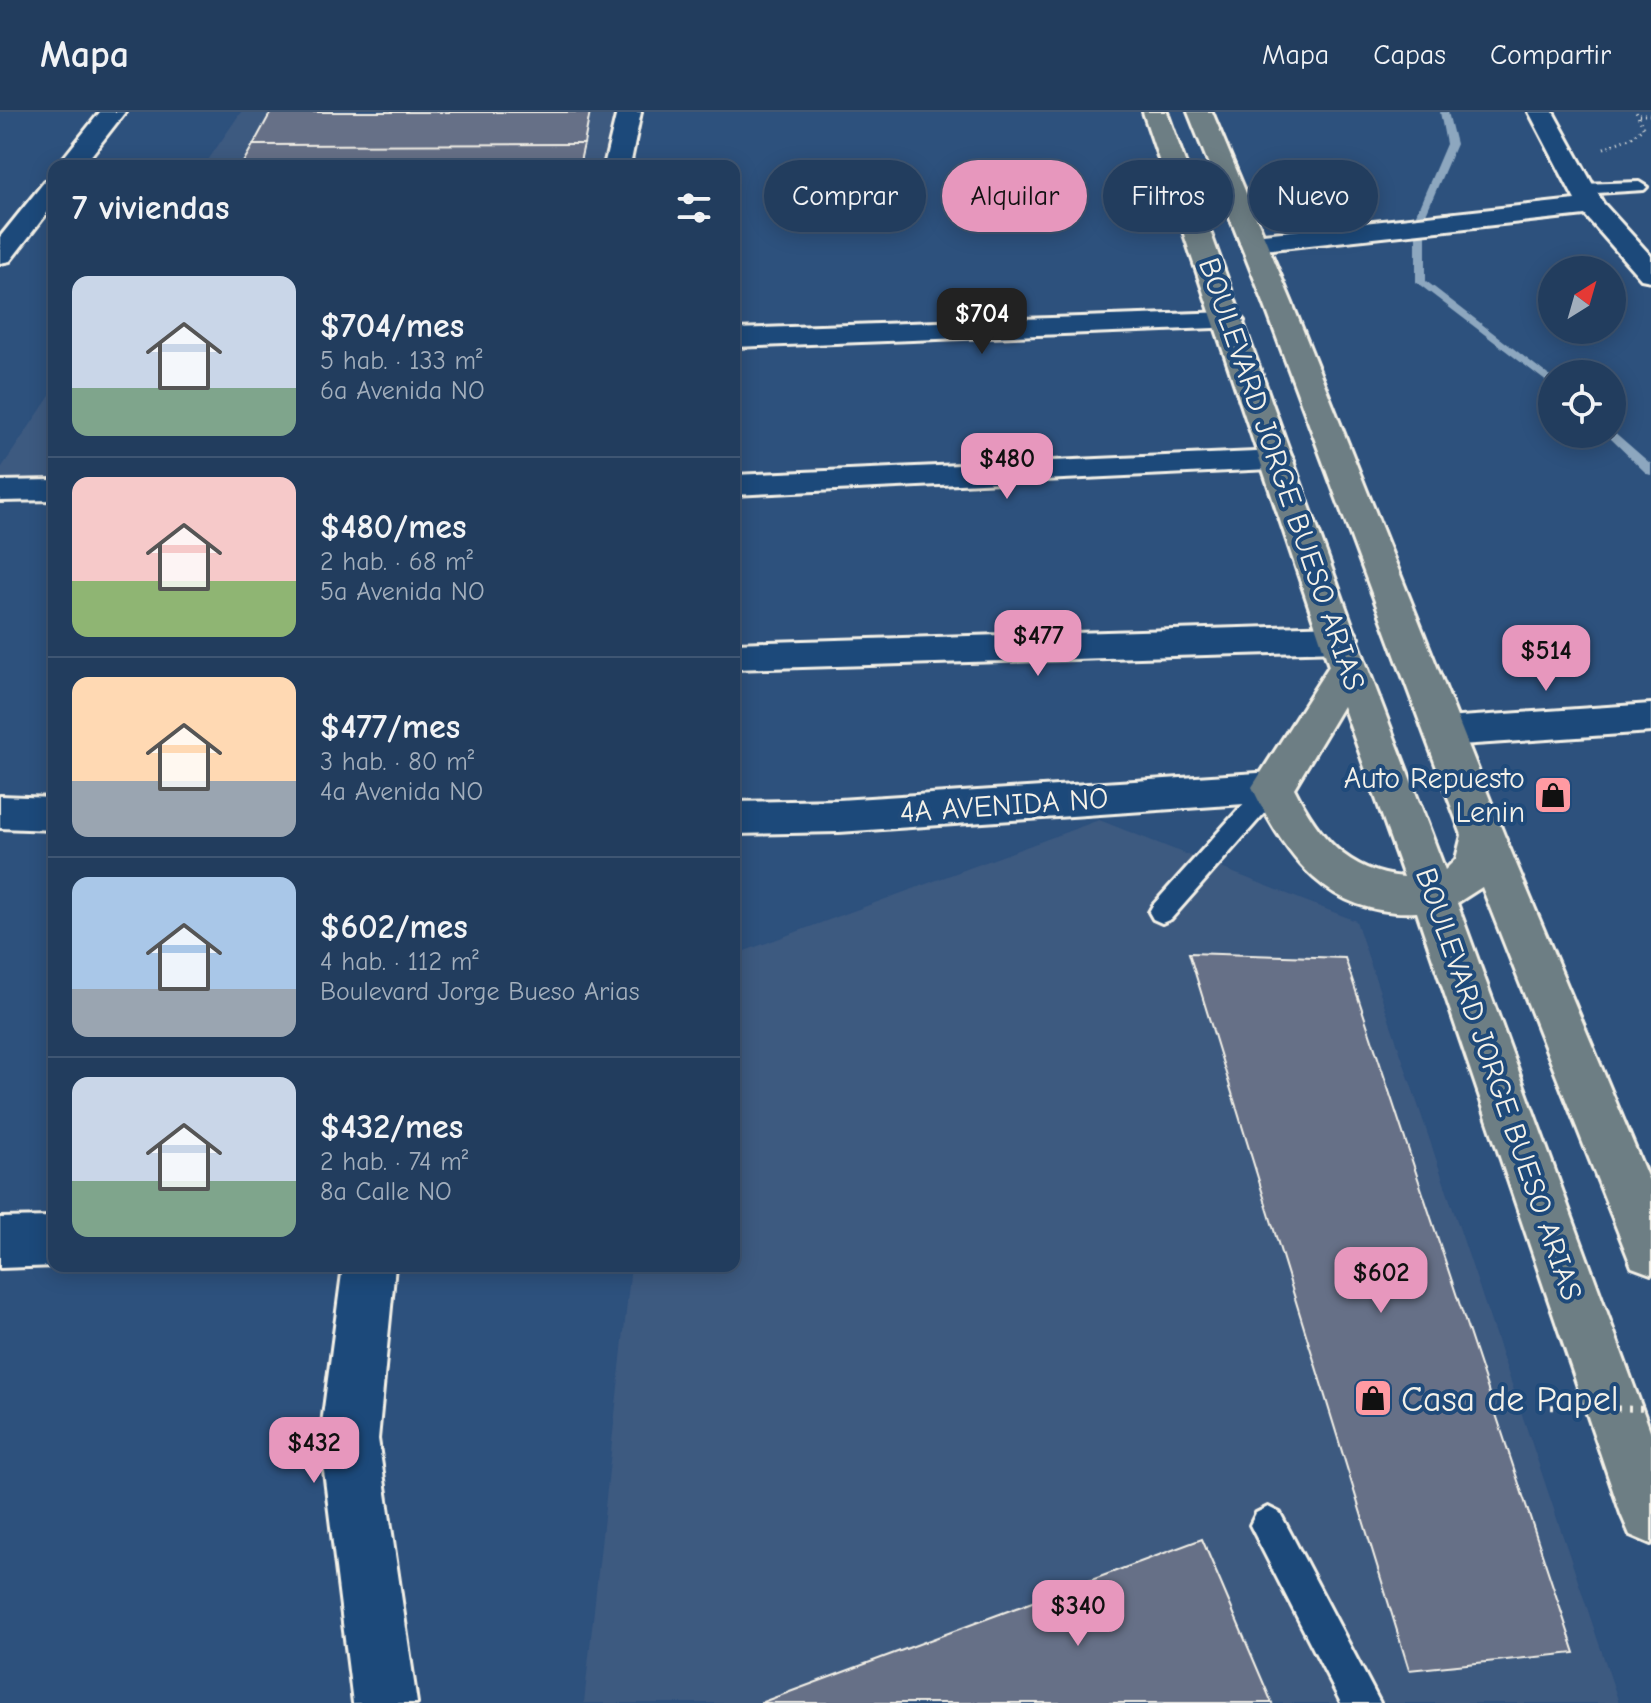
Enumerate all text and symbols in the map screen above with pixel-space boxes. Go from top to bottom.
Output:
text: Mapa [40,33,129,77]
text: Mapa [1262,39,1329,71]
text: Capas [1373,39,1446,71]
text: Compartir [1490,39,1611,71]
chip: Comprar [764,160,926,232]
chip: Alquilar [942,160,1087,232]
chip: Filtros [1103,160,1233,232]
chip: Nuevo [1249,160,1378,232]
icon: filters [672,186,716,230]
text: 7 viviendas [72,188,229,228]
street label: BOULEVARD JORGE BUESO ARIAS [1191,253,1372,695]
north arrow [1538,256,1626,344]
map controls [1538,256,1626,448]
pin: $704 [935,288,1029,356]
text: $704 [955,299,1009,329]
text: $704/mes [320,306,464,346]
icon: home [136,308,232,404]
text: 5 hab. · 133 m² [320,346,483,376]
button: locate [1538,360,1626,448]
text: 6a Avenida NO [320,376,485,406]
pin: $480 [960,433,1054,501]
text: $480 [979,444,1035,474]
text: $480/mes [320,507,466,547]
icon: home [136,509,232,605]
text: 2 hab. · 68 m² [320,547,473,577]
text: 5a Avenida NO [320,577,485,607]
pin: $477 [991,610,1085,678]
text: $477 [1012,621,1064,651]
pin: $514 [1499,625,1593,693]
text: $514 [1520,636,1572,666]
text: $477/mes [320,707,460,747]
icon: home [136,709,232,805]
text: 3 hab. · 80 m² [320,747,474,777]
place label: Auto Repuesto Lenin [1344,761,1525,830]
shop icon: Auto Repuesto Lenin [1532,774,1574,816]
text: 4a Avenida NO [320,777,483,807]
street label: 4A AVENIDA NO [899,781,1110,830]
street label: BOULEVARD JORGE BUESO ARIAS [1408,863,1589,1305]
text: $602/mes [320,907,468,947]
icon: home [136,909,232,1005]
text: 4 hab. · 112 m² [320,947,479,977]
text: Boulevard Jorge Bueso Arias [320,977,640,1007]
text: $432/mes [320,1107,463,1147]
icon: home [136,1109,232,1205]
text: 2 hab. · 74 m² [320,1147,468,1177]
text: 8a Calle NO [320,1177,452,1207]
pin: $602 [1334,1247,1428,1315]
text: $602 [1352,1258,1410,1288]
shop icon: Casa de Papel [1352,1377,1394,1419]
place label: Casa de Papel [1401,1379,1619,1420]
pin: $432 [267,1417,361,1485]
text: $432 [287,1428,341,1458]
pin: $340 [1031,1580,1125,1648]
text: $340 [1050,1591,1106,1621]

